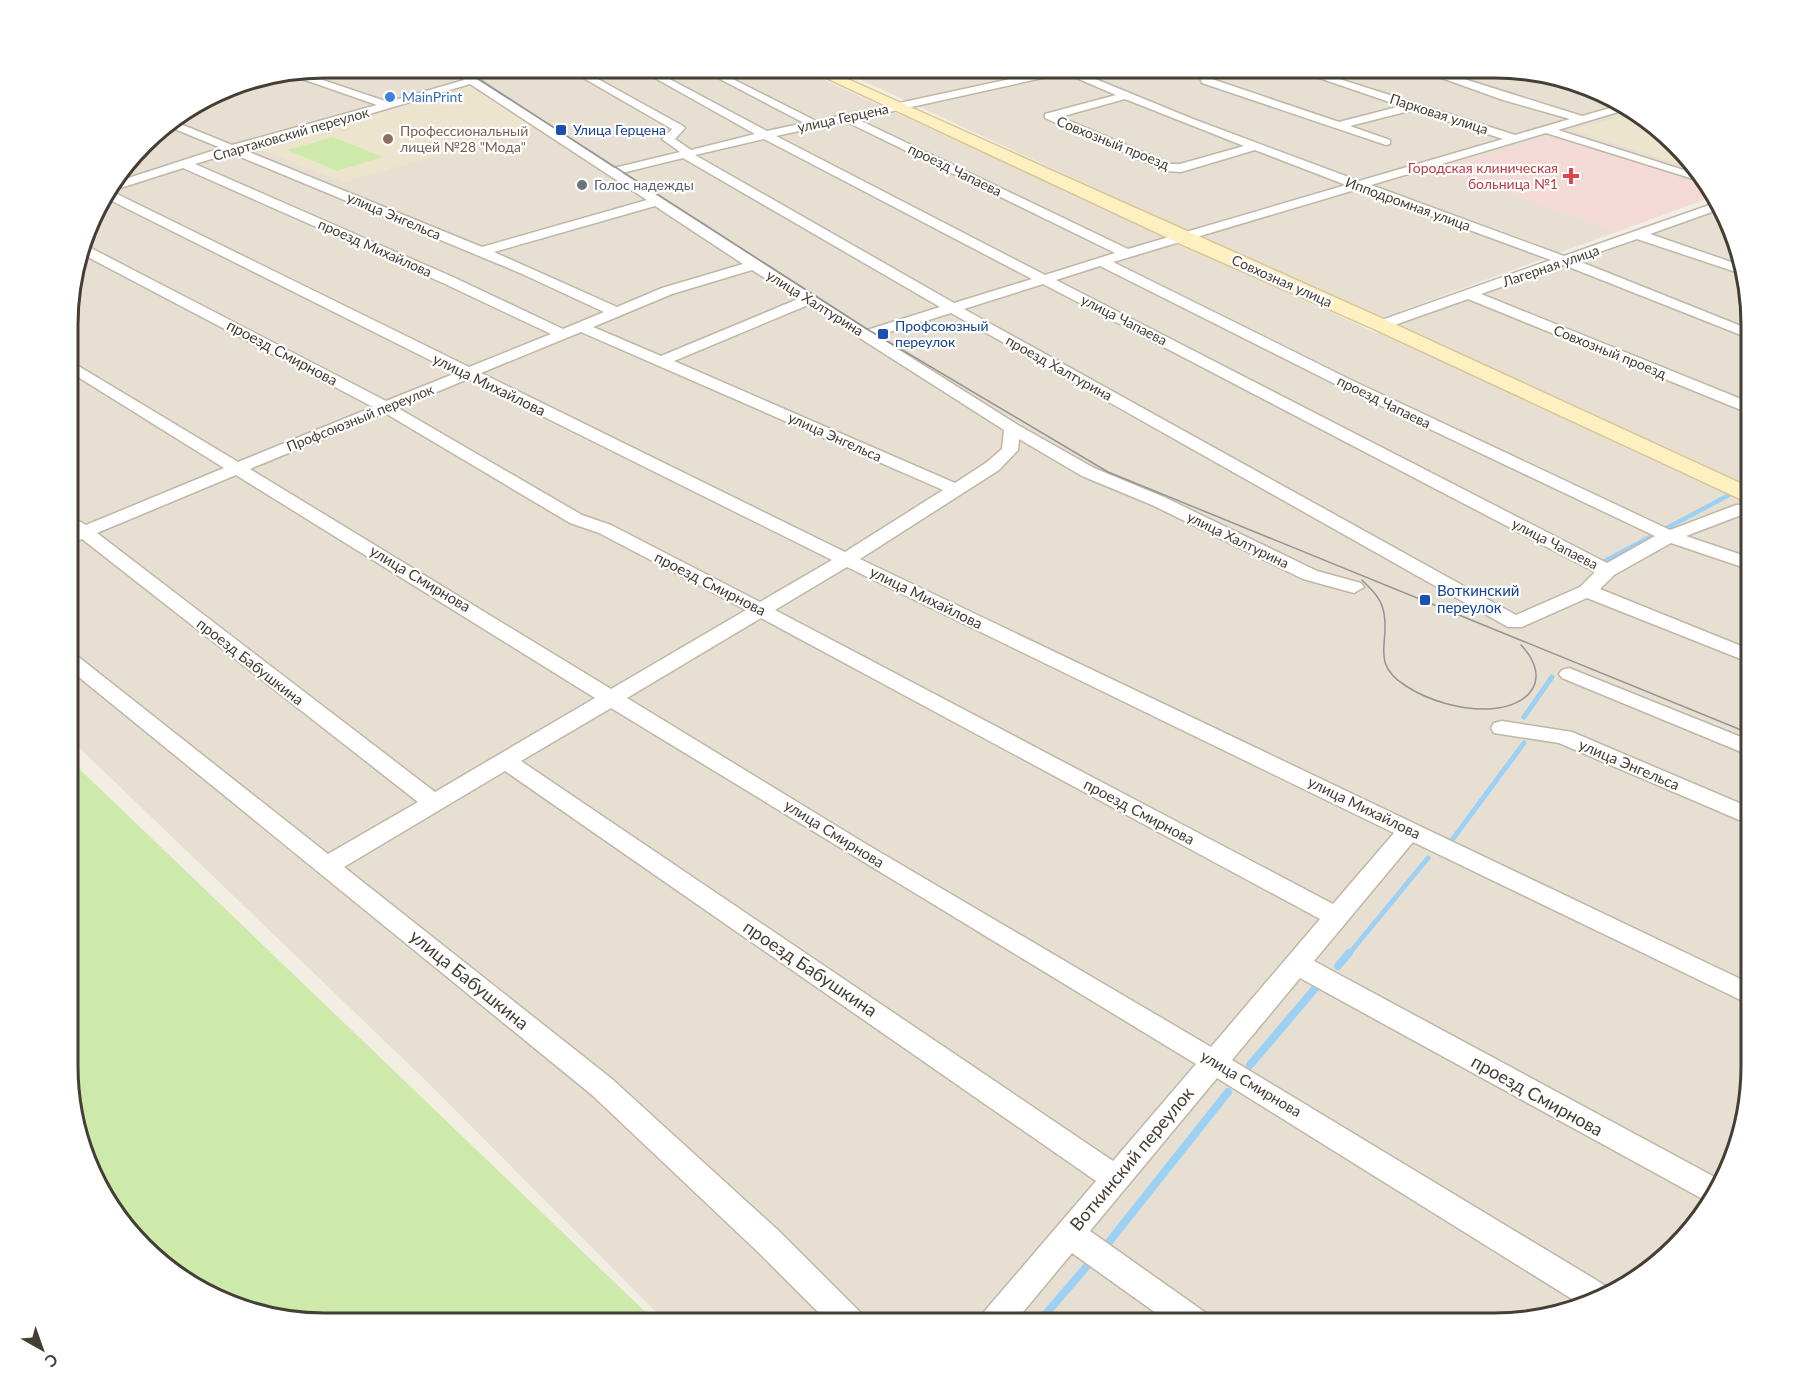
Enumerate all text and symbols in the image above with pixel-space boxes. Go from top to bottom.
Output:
place label: MainPrint [402,88,462,105]
marker: MainPrint [383,90,397,104]
street label: Парковая улица [1388,90,1491,137]
street label: улица Герцена [796,100,890,135]
street label: Спартаковский переулок [211,103,372,164]
street label: Совхозный проезд [1054,112,1172,173]
place label: Улица Герцена [573,121,666,138]
place label: Профессиональный лицей №28 "Мода" [400,122,528,155]
marker: Улица Герцена [554,123,568,137]
marker: Профессиональный лицей №28 "Мода" [381,132,395,146]
street label: проезд Чапаева [906,140,1005,199]
place label: Городская клиническая больница №1 [1408,159,1558,192]
marker: Городская клиническая больница №1 [1562,167,1580,185]
street label: Ипподромная улица [1343,173,1473,234]
place label: Голос надежды [594,176,694,193]
marker: Голос надежды [575,178,589,192]
street label: улица Энгельса [345,188,444,243]
street label: проезд Михайлова [316,215,435,280]
street label: Лагерная улица [1499,241,1601,290]
street label: Совхозная улица [1229,251,1335,310]
street label: улица Халтурина [764,266,867,339]
street label: улица Чапаева [1078,291,1170,348]
street label: проезд Смирнова [224,315,341,389]
place label: Профсоюзный переулок [895,317,988,350]
street label: Совхозный проезд [1551,321,1669,382]
marker: Профсоюзный переулок [876,327,890,341]
street label: проезд Халтурина [1003,331,1115,404]
street label: улица Михайлова [430,349,549,419]
street label: проезд Чапаева [1335,372,1434,431]
street label: Профсоюзный переулок [284,380,437,455]
street label: улица Энгельса [786,408,885,465]
street label: улица Халтурина [1185,508,1292,572]
street label: улица Чапаева [1509,515,1601,572]
street label: улица Смирнова [367,541,474,615]
street label: проезд Смирнова [652,547,769,619]
street label: улица Михайлова [867,562,986,632]
place label: Воткинский переулок [1437,581,1519,616]
marker: Воткинский переулок [1418,593,1432,607]
street label: проезд Бабушкина [194,614,308,709]
street label: улица Энгельса [1576,735,1682,793]
street label: улица Михайлова [1305,772,1424,842]
street label: проезд Смирнова [1081,774,1198,848]
street label: улица Смирнова [781,795,888,871]
street label: проезд Бабушкина [739,915,882,1021]
street label: улица Бабушкина [406,924,534,1034]
street label: улица Смирнова [1198,1046,1305,1120]
street label: проезд Смирнова [1468,1050,1607,1140]
street label: Воткинский переулок [1065,1081,1198,1235]
north arrow [12,1319,72,1379]
text: С [41,1350,62,1372]

